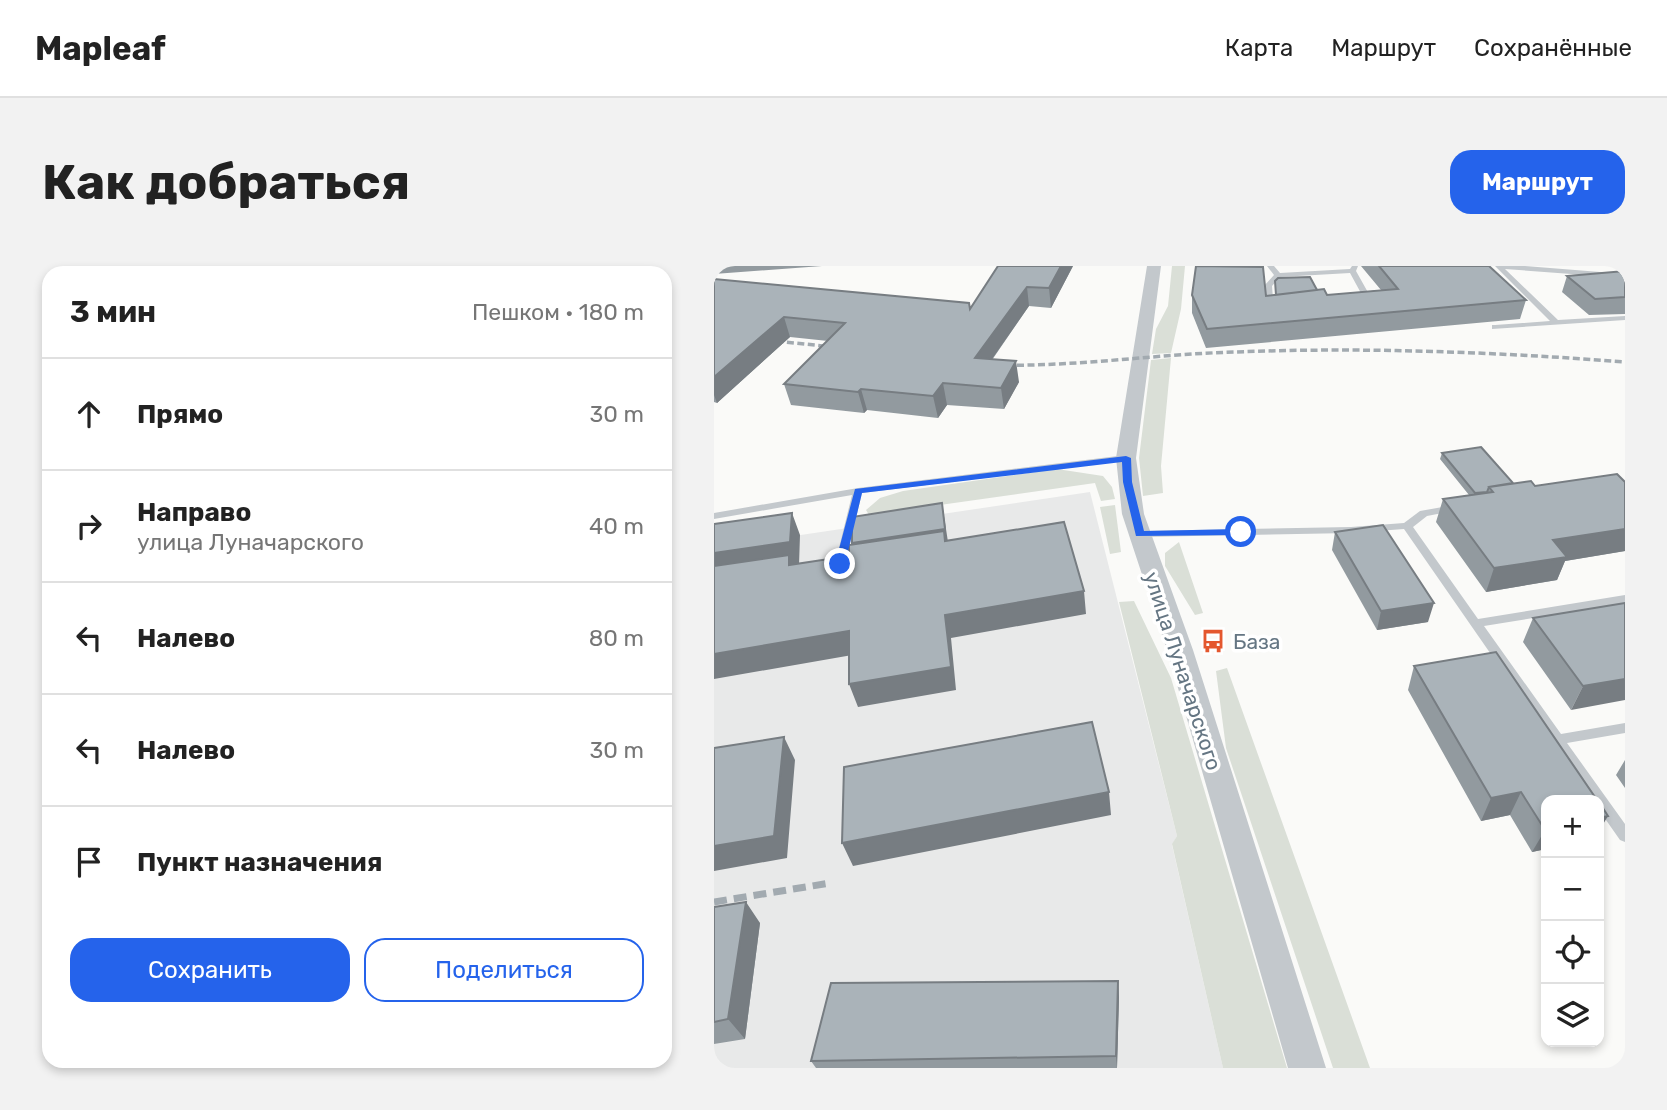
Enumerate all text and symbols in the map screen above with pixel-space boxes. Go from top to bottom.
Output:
text: Mapleaf [35,29,166,68]
text: Карта [1225,34,1293,62]
text: Маршрут [1331,34,1436,62]
text: Сохранённые [1474,34,1632,62]
button: Маршрут [1450,150,1625,214]
text: Как добраться [42,153,410,211]
text: 3 мин [70,294,156,330]
text: Пешком · 180 m [472,298,644,326]
icon: ahead [70,395,108,433]
text: Прямо [137,399,223,430]
text: 30 m [589,400,644,428]
text: Направо [137,497,251,528]
icon: right [70,507,108,545]
text: 40 m [589,512,644,540]
route start [1225,516,1256,547]
text: улица Луначарского [137,528,364,556]
route end [824,548,855,579]
street label: улица Луначарского [1139,569,1227,773]
icon: left [70,619,108,657]
text: Налево [137,623,235,654]
text: 80 m [589,624,644,652]
bus stop icon: База [1199,627,1227,655]
place label: База [1233,629,1280,654]
icon: left [70,731,108,769]
text: Налево [137,735,235,766]
text: 30 m [589,736,644,764]
map controls [1541,795,1604,1047]
button: + [1541,795,1604,858]
icon: arrive [70,843,108,881]
text: Пункт назначения [137,847,382,878]
button: − [1541,858,1604,921]
button: locate [1541,921,1604,984]
button: Сохранить [70,938,350,1002]
button: Поделиться [364,938,644,1002]
button: layers [1541,984,1604,1047]

